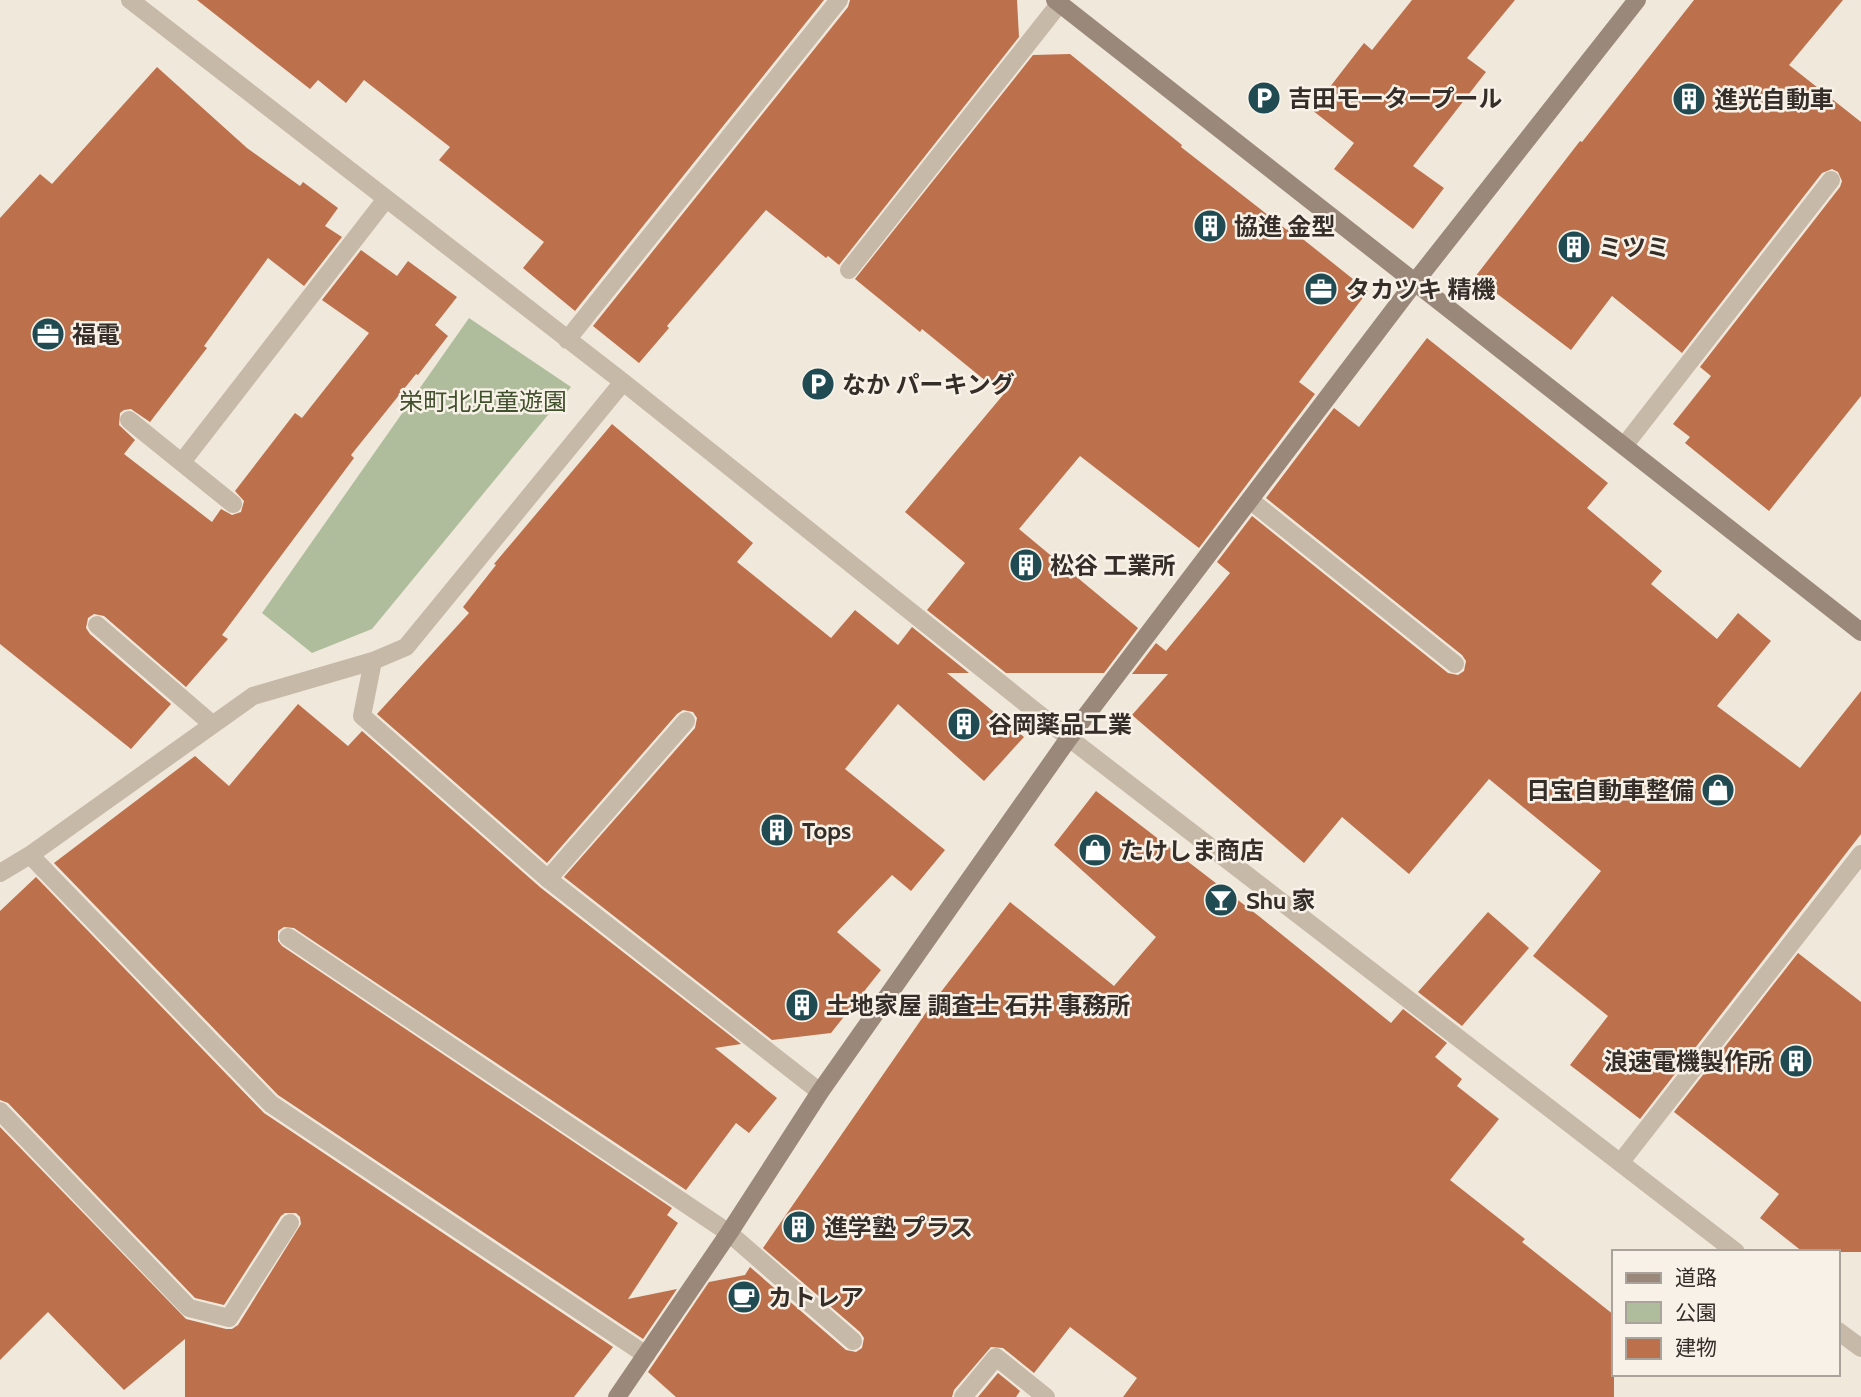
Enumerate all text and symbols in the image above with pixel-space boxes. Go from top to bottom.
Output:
parking icon: 吉田モータープール [1245,79,1283,117]
building icon: 進光自動車 [1670,80,1708,118]
place label: 吉田モータープール [1288,84,1503,113]
place label: 進光自動車 [1714,85,1834,114]
building icon: 協進 金型 [1191,207,1229,245]
place label: 協進 金型 [1234,212,1335,241]
building icon: ミツミ [1555,228,1593,266]
place label: ミツミ [1598,233,1670,262]
office icon: タカツキ 精機 [1302,270,1340,308]
place label: タカツキ 精機 [1346,275,1495,304]
office icon: 福電 [29,315,67,353]
place label: 福電 [72,320,120,349]
parking icon: なか パーキング [799,365,837,403]
place label: なか パーキング [842,370,1015,399]
park label: 栄町北児童遊園 [399,387,567,416]
building icon: 松谷 工業所 [1007,546,1045,584]
place label: 松谷 工業所 [1050,551,1175,580]
building icon: 谷岡薬品工業 [945,705,983,743]
place label: 谷岡薬品工業 [988,710,1132,739]
shop icon: 日宝自動車整備 [1699,771,1737,809]
place label: 日宝自動車整備 [1526,776,1694,805]
building icon: Tops [758,811,796,849]
place label: Tops [802,816,851,845]
shop icon: たけしま商店 [1076,831,1114,869]
place label: たけしま商店 [1120,836,1264,865]
bar icon: Shu 家 [1202,881,1240,919]
place label: Shu 家 [1246,886,1316,915]
building icon: 土地家屋 調査士 石井 事務所 [783,986,821,1024]
place label: 土地家屋 調査士 石井 事務所 [826,991,1130,1020]
building icon: 浪速電機製作所 [1777,1042,1815,1080]
place label: 浪速電機製作所 [1604,1047,1772,1076]
building icon: 進学塾 プラス [780,1208,818,1246]
place label: 進学塾 プラス [824,1213,973,1242]
legend [1612,1250,1840,1376]
text: 道路 [1675,1265,1717,1290]
cafe icon: カトレア [725,1278,763,1316]
place label: カトレア [768,1283,864,1312]
text: 公園 [1675,1300,1717,1325]
text: 建物 [1675,1335,1717,1360]

